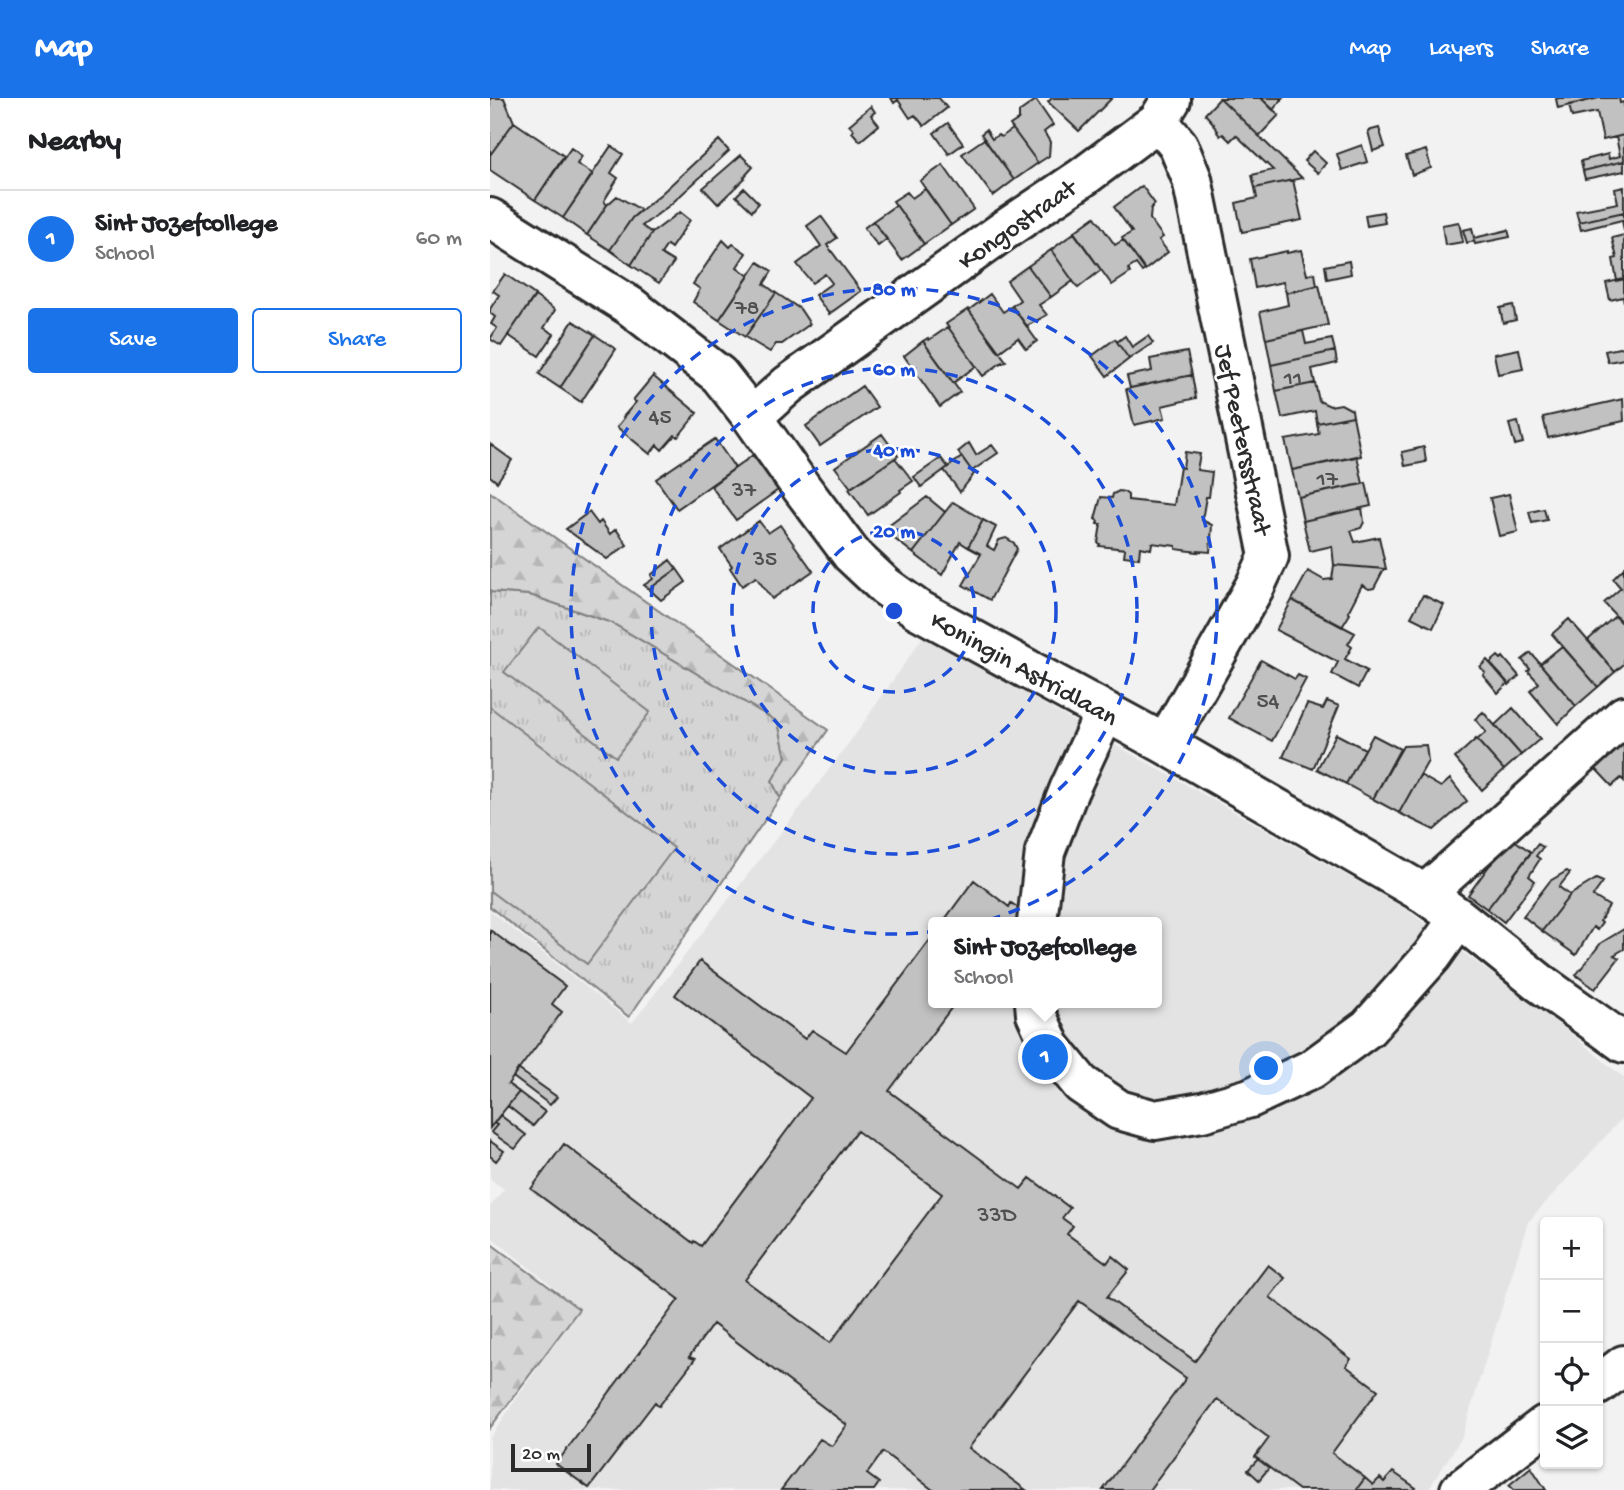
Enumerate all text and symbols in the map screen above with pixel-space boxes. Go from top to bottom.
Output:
text: Map [35,30,92,68]
text: Map [1349,35,1391,64]
text: Layers [1429,35,1493,64]
text: Share [1531,35,1589,64]
text: Nearby [28,126,121,161]
street label: Kongostraat [953,173,1086,279]
text: Sint Jozefcollege [95,210,277,241]
text: 1 [46,226,56,253]
text: 60 m [416,226,462,253]
text: School [95,241,155,268]
text: 80 m [872,279,916,304]
house number: 78 [734,296,759,323]
button: Save [28,308,238,373]
button: Share [252,308,462,373]
street label: Jef Peetersstraat [1205,342,1276,540]
text: 60 m [873,359,915,384]
house number: 11 [1283,366,1302,393]
house number: 45 [649,405,671,432]
text: 40 m [872,440,915,465]
house number: 17 [1315,467,1339,494]
house number: 37 [731,478,757,505]
text: 20 m [873,521,915,546]
house number: 35 [752,547,777,574]
centre of rings [882,599,906,623]
street label: Koningin Astridlaan [924,607,1123,736]
house number: 54 [1257,689,1280,716]
popup [928,917,1162,1008]
text: Sint Jozefcollege [954,934,1136,965]
text: School [954,965,1014,992]
pin: 1 [1022,1031,1068,1083]
your location [1249,1051,1283,1085]
house number: 33D [977,1203,1017,1230]
map controls [1540,1217,1603,1469]
button: + [1540,1217,1603,1280]
button: − [1540,1280,1603,1343]
button: locate [1540,1343,1603,1406]
button: layers [1540,1406,1603,1469]
scale bar [511,1441,592,1473]
text: 20 m [522,1444,560,1467]

